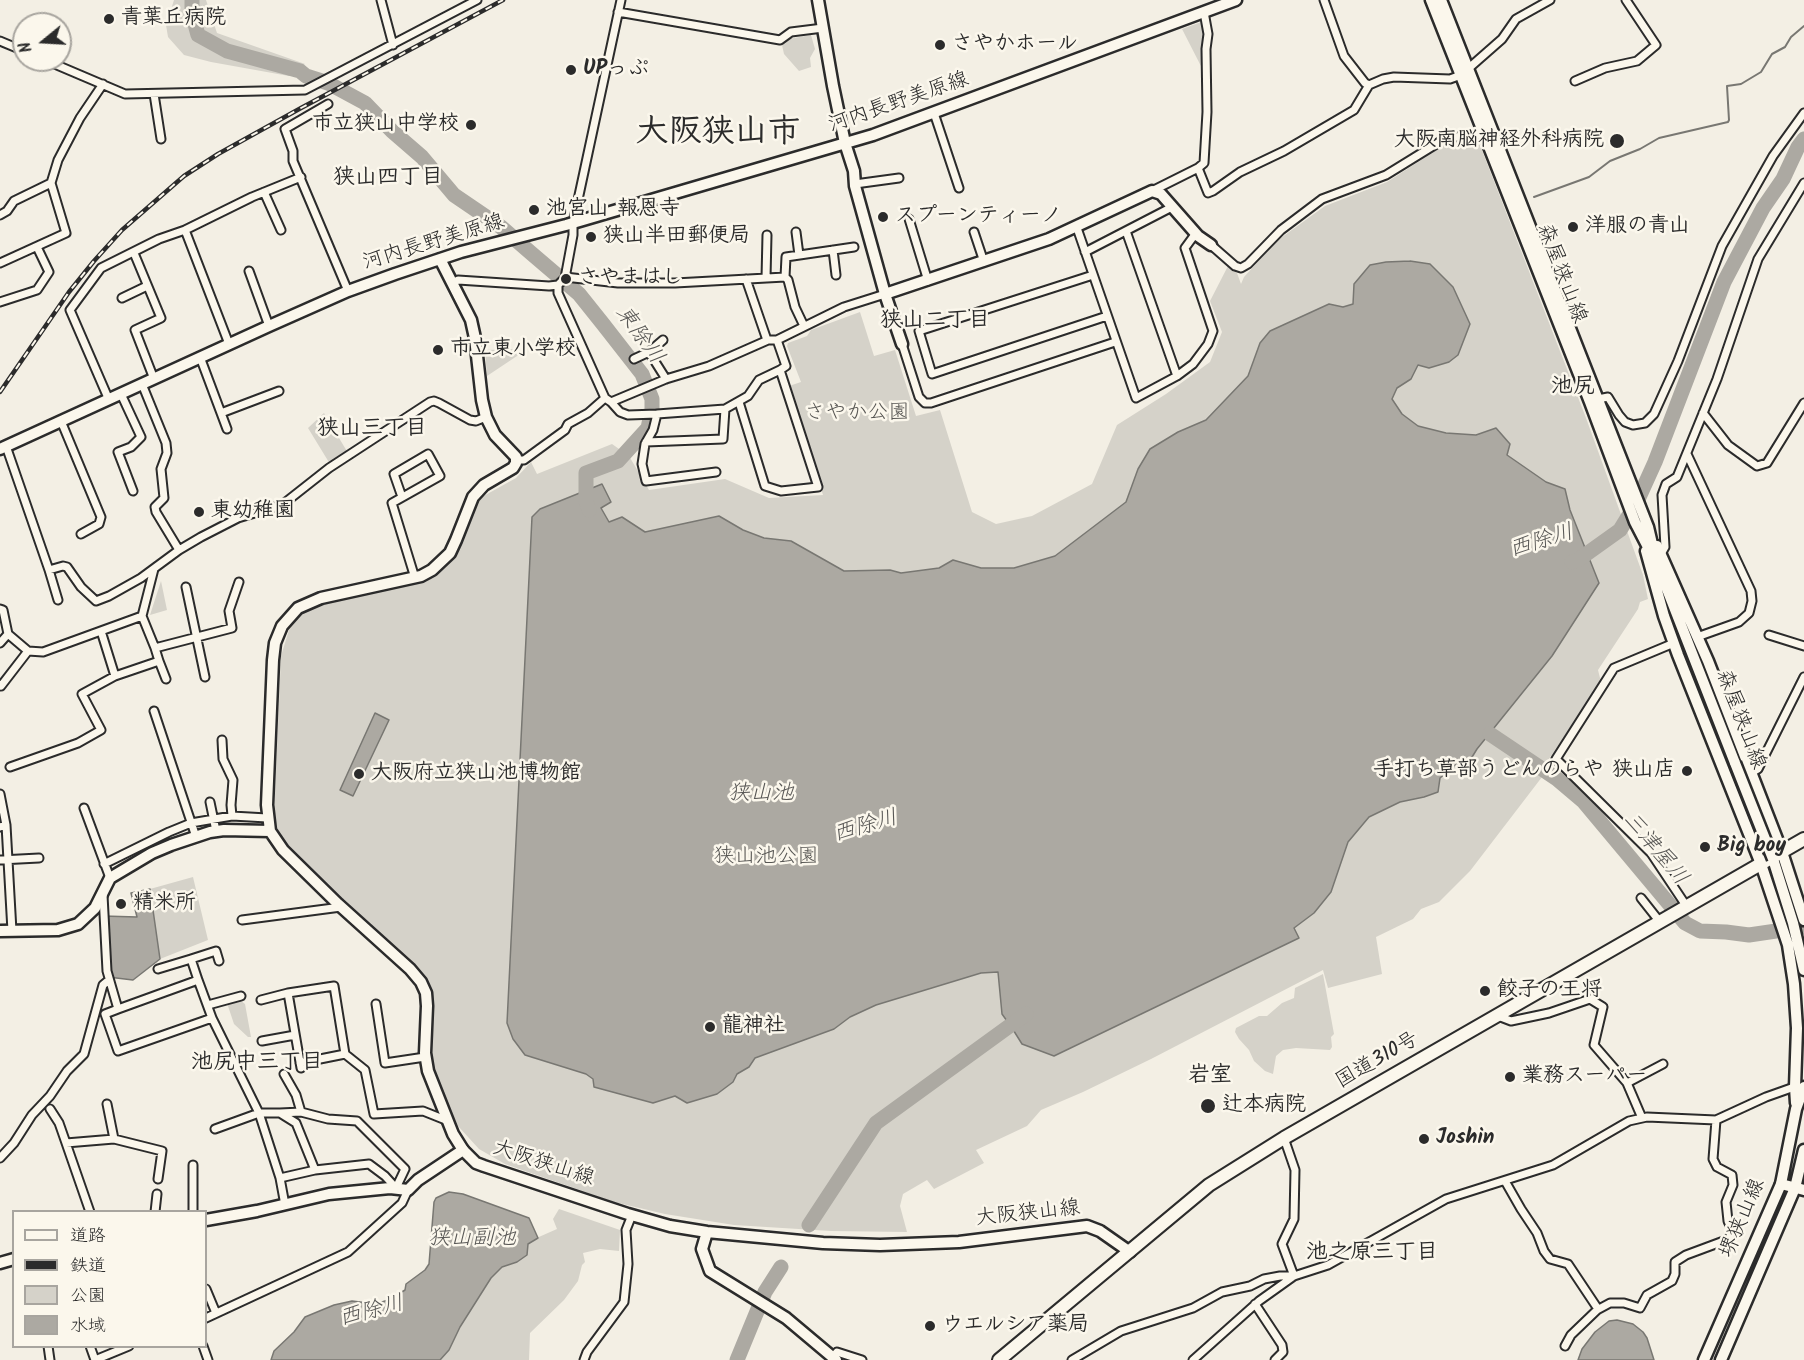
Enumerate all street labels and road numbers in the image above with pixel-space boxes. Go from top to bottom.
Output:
street label: 河内長野美原線 [825,68,973,140]
street label: 河内長野美原線 [360,210,508,278]
street label: 森屋狭山線 [1529,220,1591,328]
street label: 森屋狭山線 [1708,666,1770,774]
street label: 国道310号 [1332,1028,1424,1096]
street label: 大阪狭山線 [489,1137,597,1193]
street label: 堺狭山線 [1716,1175,1772,1263]
street label: 大阪狭山線 [974,1197,1082,1233]

